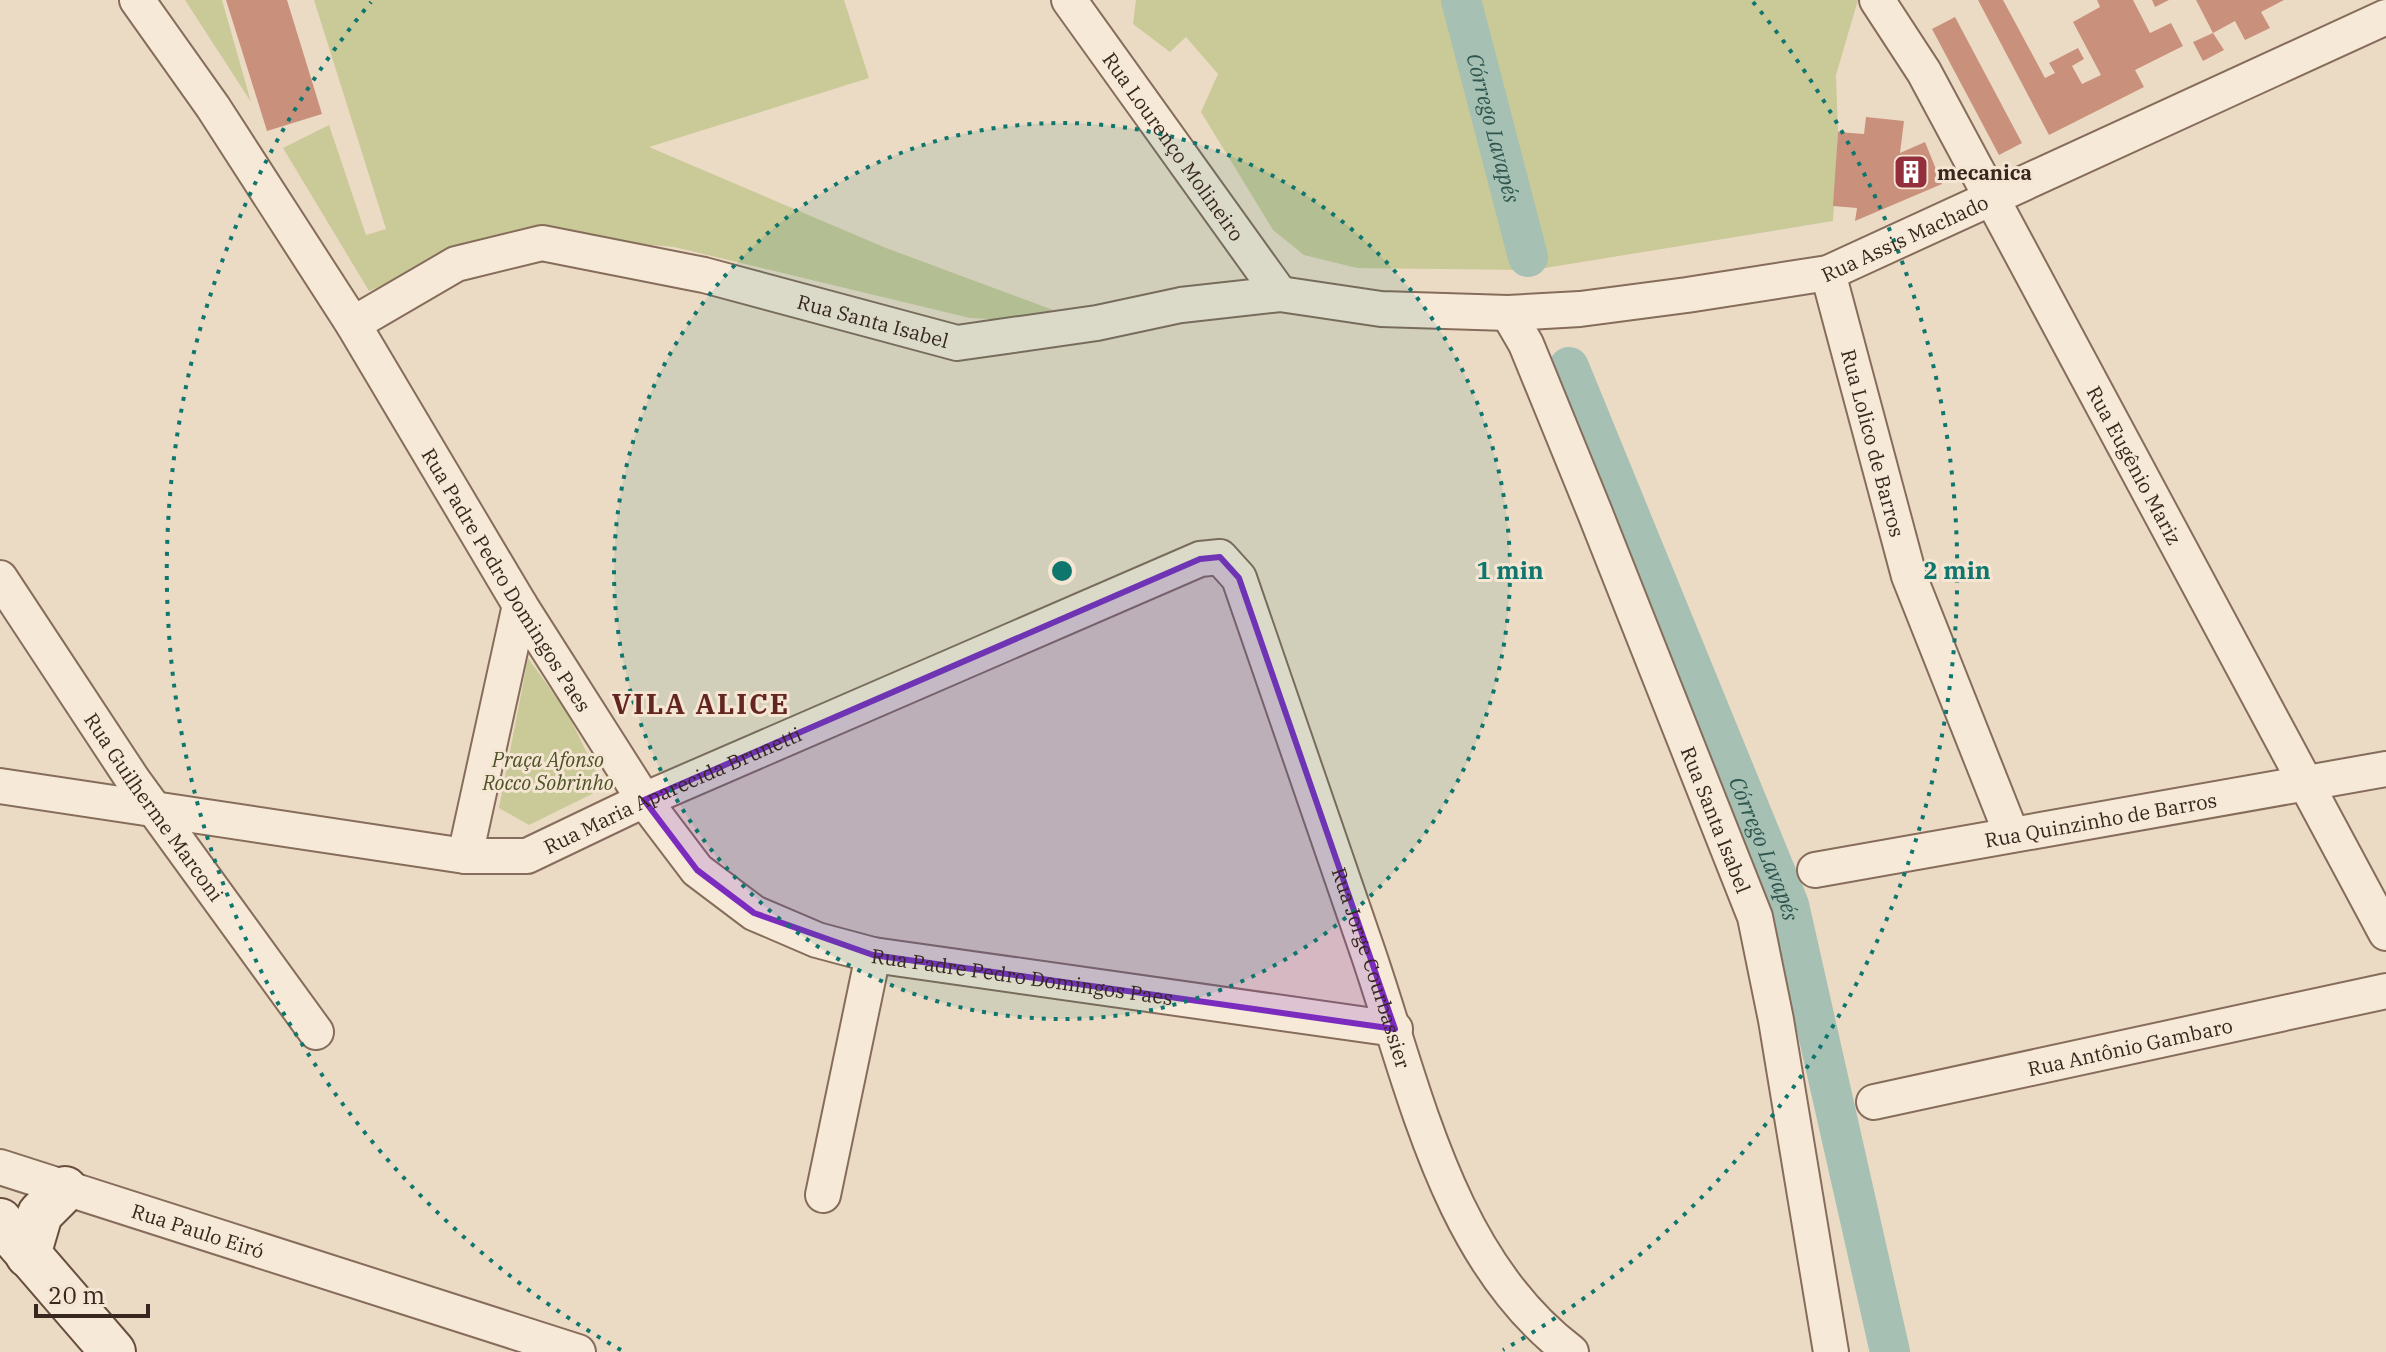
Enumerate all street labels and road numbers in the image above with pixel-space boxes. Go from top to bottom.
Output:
street label: Rua Lourenço Molineiro [1097,46,1251,246]
street label: Rua Assis Machado [1817,188,1992,288]
street label: Rua Santa Isabel [794,287,952,354]
street label: Rua Lolico de Barros [1835,346,1911,540]
street label: Rua Eugênio Mariz [2081,381,2189,549]
street label: Rua Padre Pedro Domingos Paes [416,443,598,717]
street label: Rua Guilherme Marconi [79,707,230,906]
street label: Rua Maria Aparecida Brunetti [539,720,805,860]
street label: Rua Santa Isabel [1675,742,1758,897]
street label: Rua Quinzinho de Barros [1982,786,2219,853]
street label: Rua Jorge Courbassier [1326,863,1418,1072]
street label: Rua Padre Pedro Domingos Paes [870,941,1175,1011]
street label: Rua Antônio Gambaro [2025,1011,2235,1082]
street label: Rua Paulo Eiró [128,1197,268,1264]

